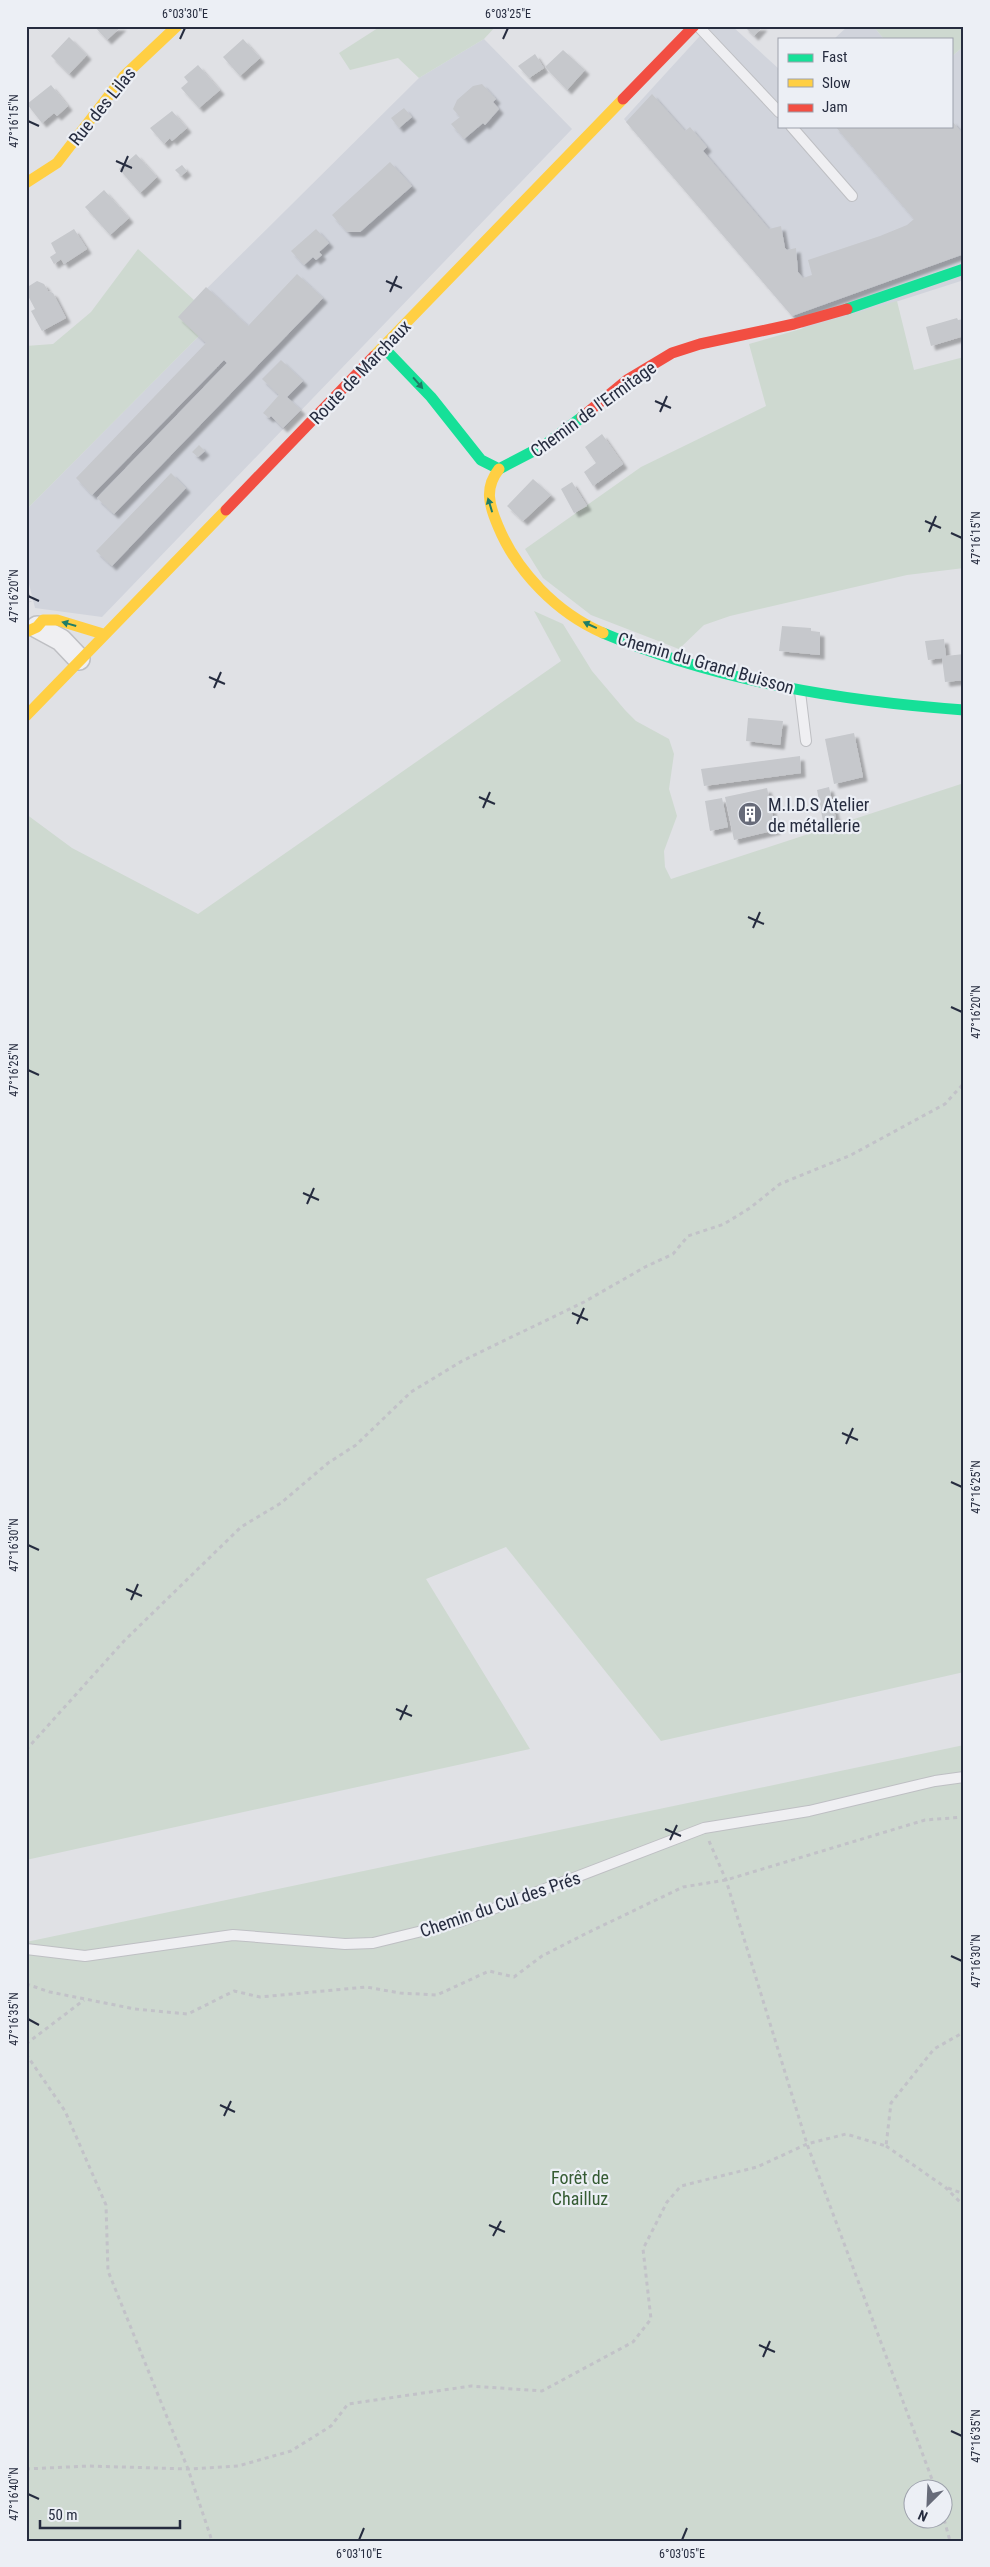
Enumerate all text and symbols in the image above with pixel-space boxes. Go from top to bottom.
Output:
text: 6°03'30"E [162,7,208,21]
text: 6°03'25"E [485,7,531,21]
legend [778,38,952,128]
text: Fast [822,48,847,66]
street label: Rue des Lilas [64,63,140,149]
text: Slow [822,74,851,92]
text: 47°16'15"N [7,94,21,148]
text: Jam [822,98,848,116]
street label: Route de Marchaux [305,316,415,428]
street label: Chemin de l'Ermitage [526,356,660,462]
one-way arrow [412,376,424,388]
one-way arrow [486,497,494,512]
text: 47°16'15"N [969,511,983,565]
text: 47°16'20"N [7,569,21,623]
one-way arrow [61,619,76,627]
one-way arrow [583,621,597,629]
street label: Chemin du Grand Buisson [615,628,797,698]
place label: M.I.D.S Atelier de métallerie [768,794,870,836]
building icon: M.I.D.S Atelier de métallerie [737,801,763,827]
text: 47°16'20"N [969,985,983,1039]
text: 47°16'25"N [7,1043,21,1097]
text: 47°16'25"N [969,1460,983,1514]
text: 47°16'30"N [7,1518,21,1572]
street label: Chemin du Cul des Prés [417,1867,583,1941]
text: 47°16'30"N [969,1934,983,1988]
text: 47°16'35"N [7,1992,21,2046]
park label: Forêt de Chailluz [551,2167,609,2209]
text: 47°16'35"N [969,2409,983,2463]
text: 47°16'40"N [7,2467,21,2521]
north arrow [902,2480,952,2530]
scale bar [40,2497,180,2529]
text: 50 m [48,2506,78,2524]
text: N [916,2507,930,2525]
text: 6°03'10"E [336,2547,382,2561]
text: 6°03'05"E [659,2547,705,2561]

